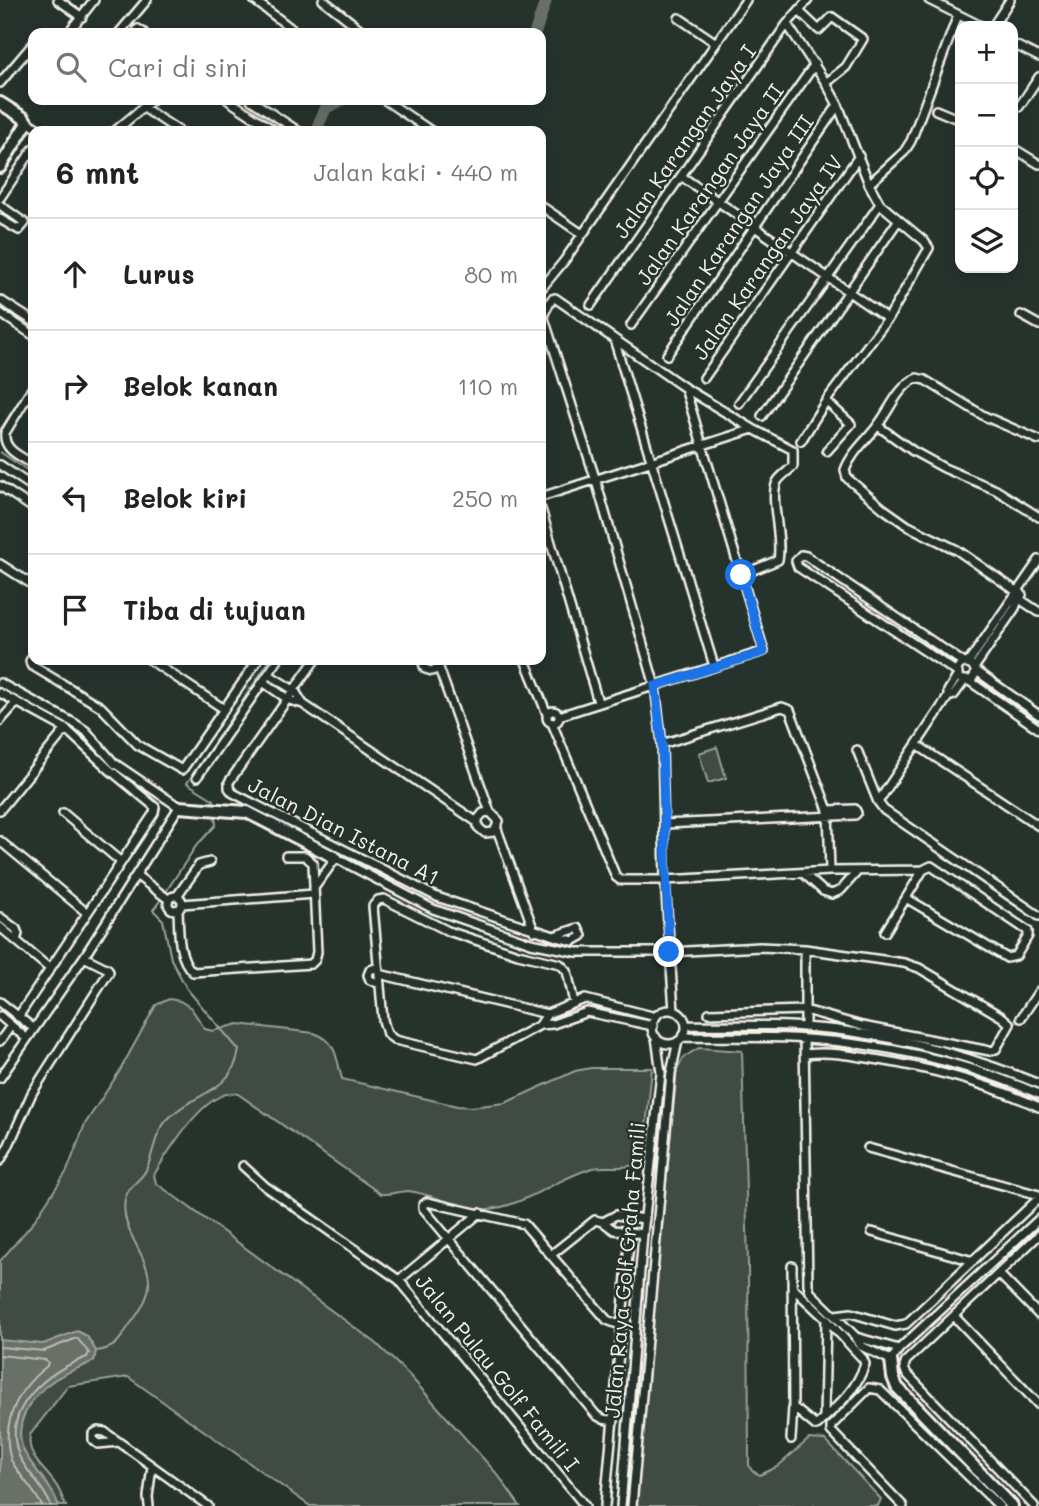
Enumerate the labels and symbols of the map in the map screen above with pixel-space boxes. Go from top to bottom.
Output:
street label: Jalan Karangan Jaya I [607,39,761,243]
street label: Jalan Karangan Jaya II [629,78,789,290]
street label: Jalan Karangan Jaya III [657,109,819,331]
street label: Jalan Karangan Jaya IV [686,149,848,365]
route start [725,559,756,590]
street label: Jalan Dian Istana A1 [244,770,444,890]
route end [653,936,684,967]
street label: Jalan Raya Golf Graha Famili [598,1121,650,1419]
street label: Jalan Pulau Golf Famili I [410,1268,586,1476]

